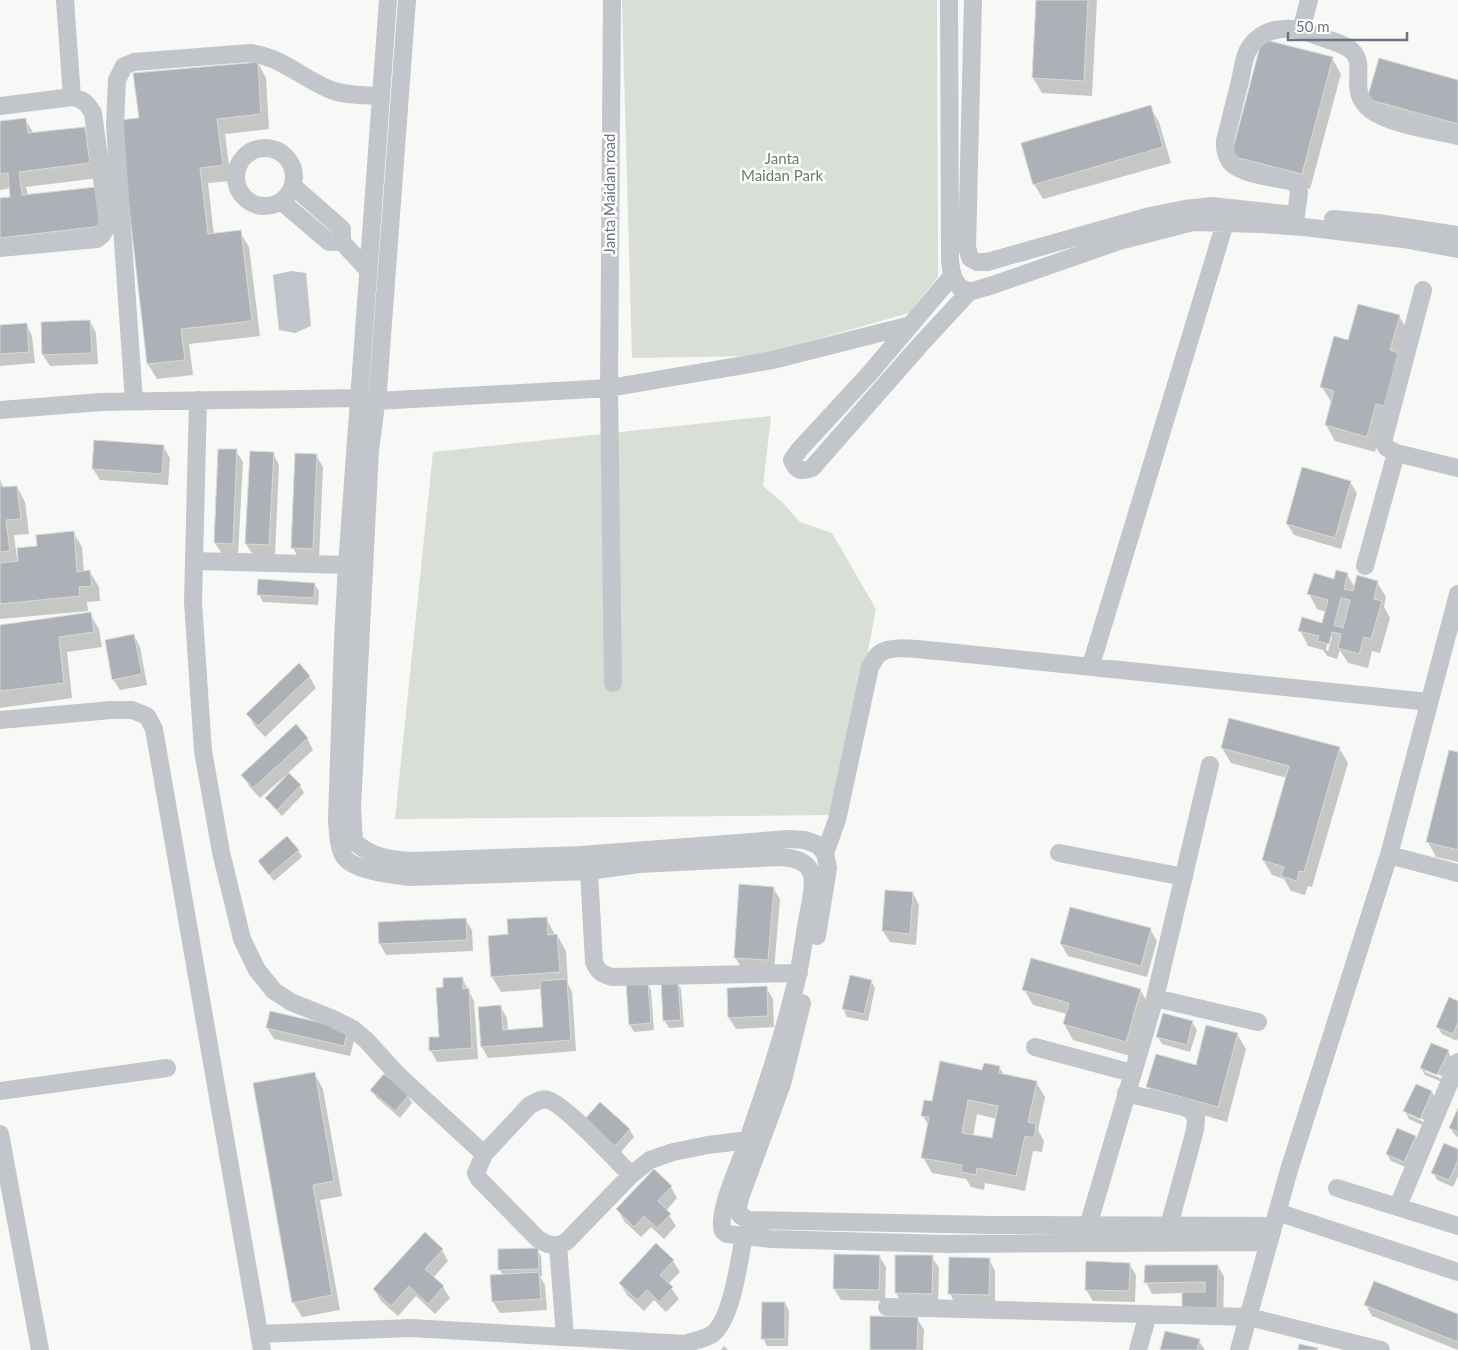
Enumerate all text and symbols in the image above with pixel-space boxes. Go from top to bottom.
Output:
scale bar [1288,10,1407,42]
text: 50 m [1296,17,1330,35]
street label: Janta Maidan road [600,134,618,254]
park label: Janta Maidan Park [741,149,823,184]

